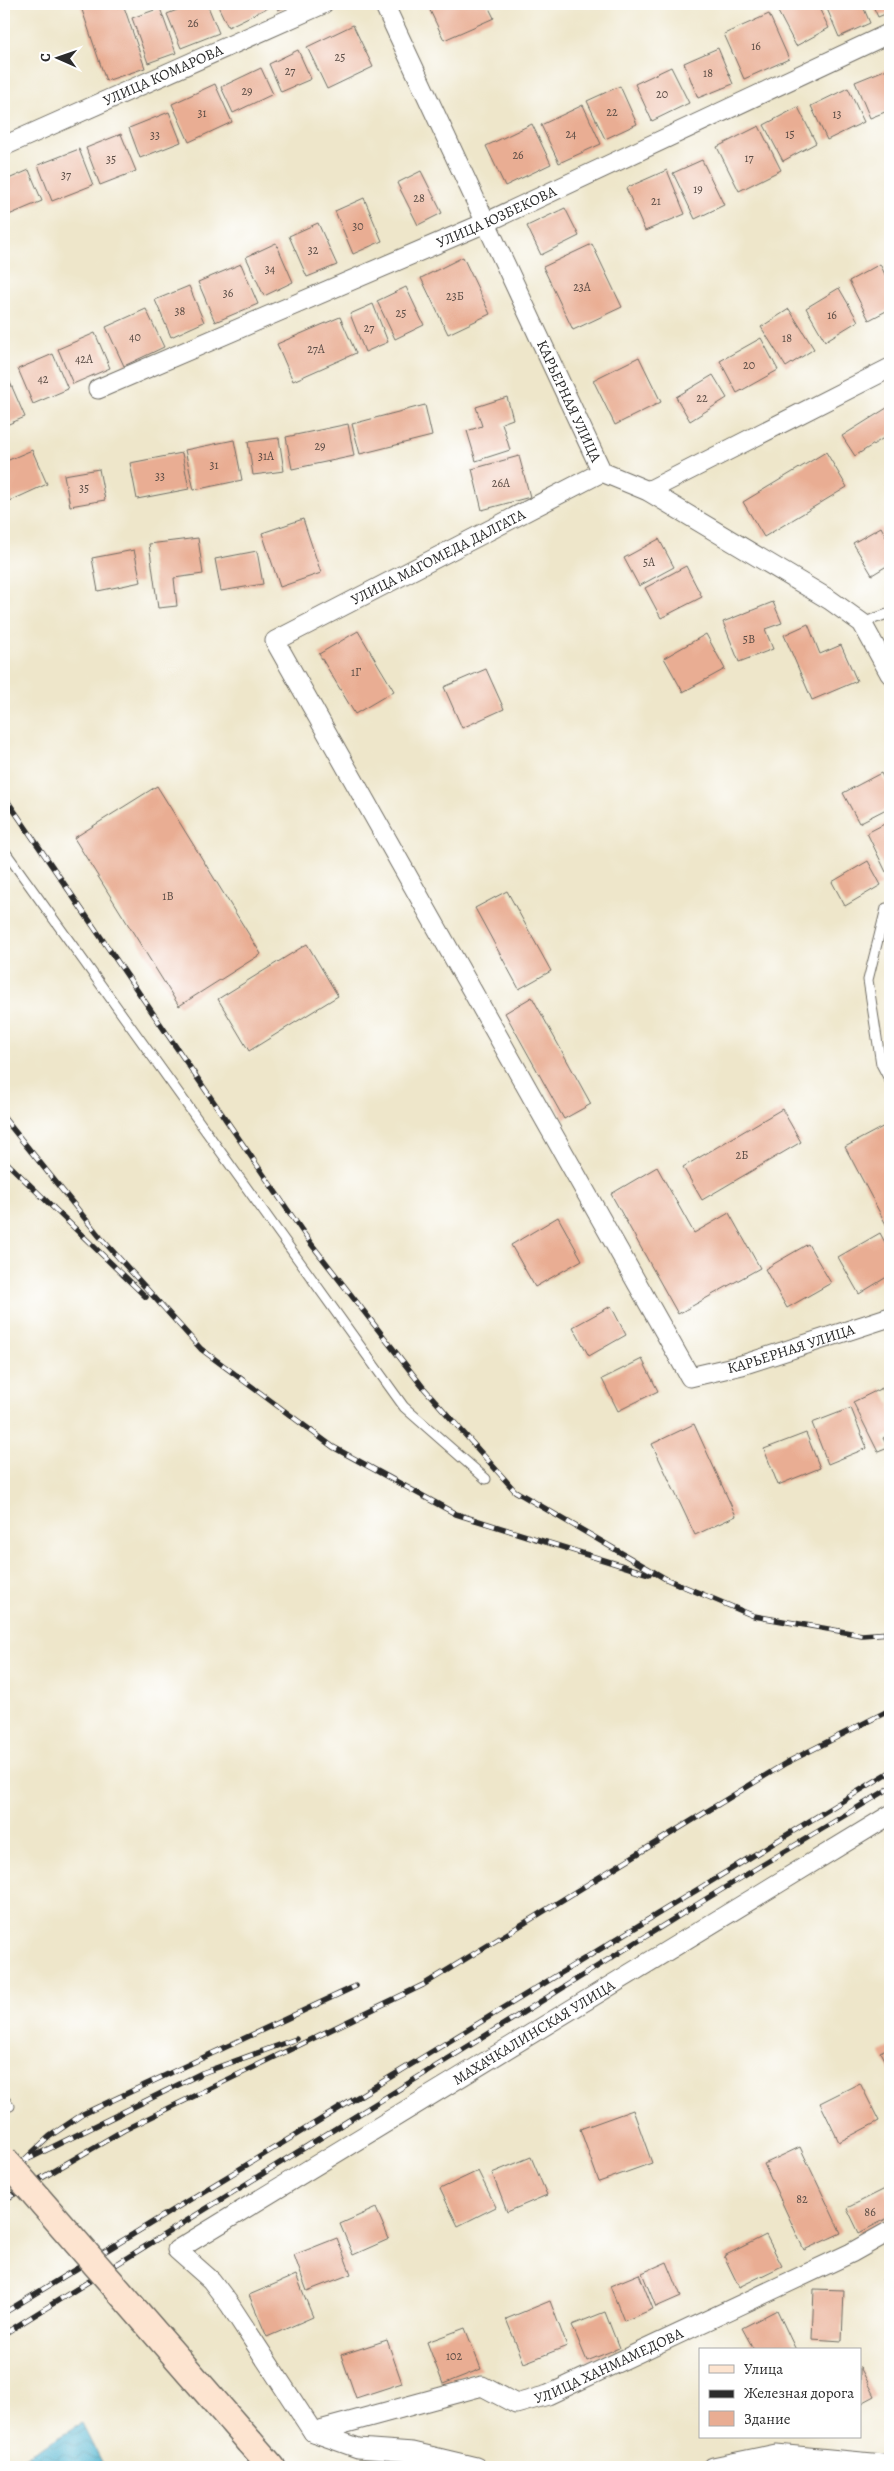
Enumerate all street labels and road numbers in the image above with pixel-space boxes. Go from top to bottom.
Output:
street label: УЛИЦА КОМАРОВА [100,40,226,111]
street label: УЛИЦА ЮЗБЕКОВА [433,181,560,253]
street label: КАРЬЕРНАЯ УЛИЦА [532,337,606,466]
street label: УЛИЦА МАГОМЕДА ДАЛГАТА [347,504,529,610]
street label: КАРЬЕРНАЯ УЛИЦА [725,1319,857,1378]
street label: МАХАЧКАЛИНСКАЯ УЛИЦА [449,1975,619,2089]
street label: УЛИЦА ХАНМАМЕДОВА [532,2323,687,2408]

